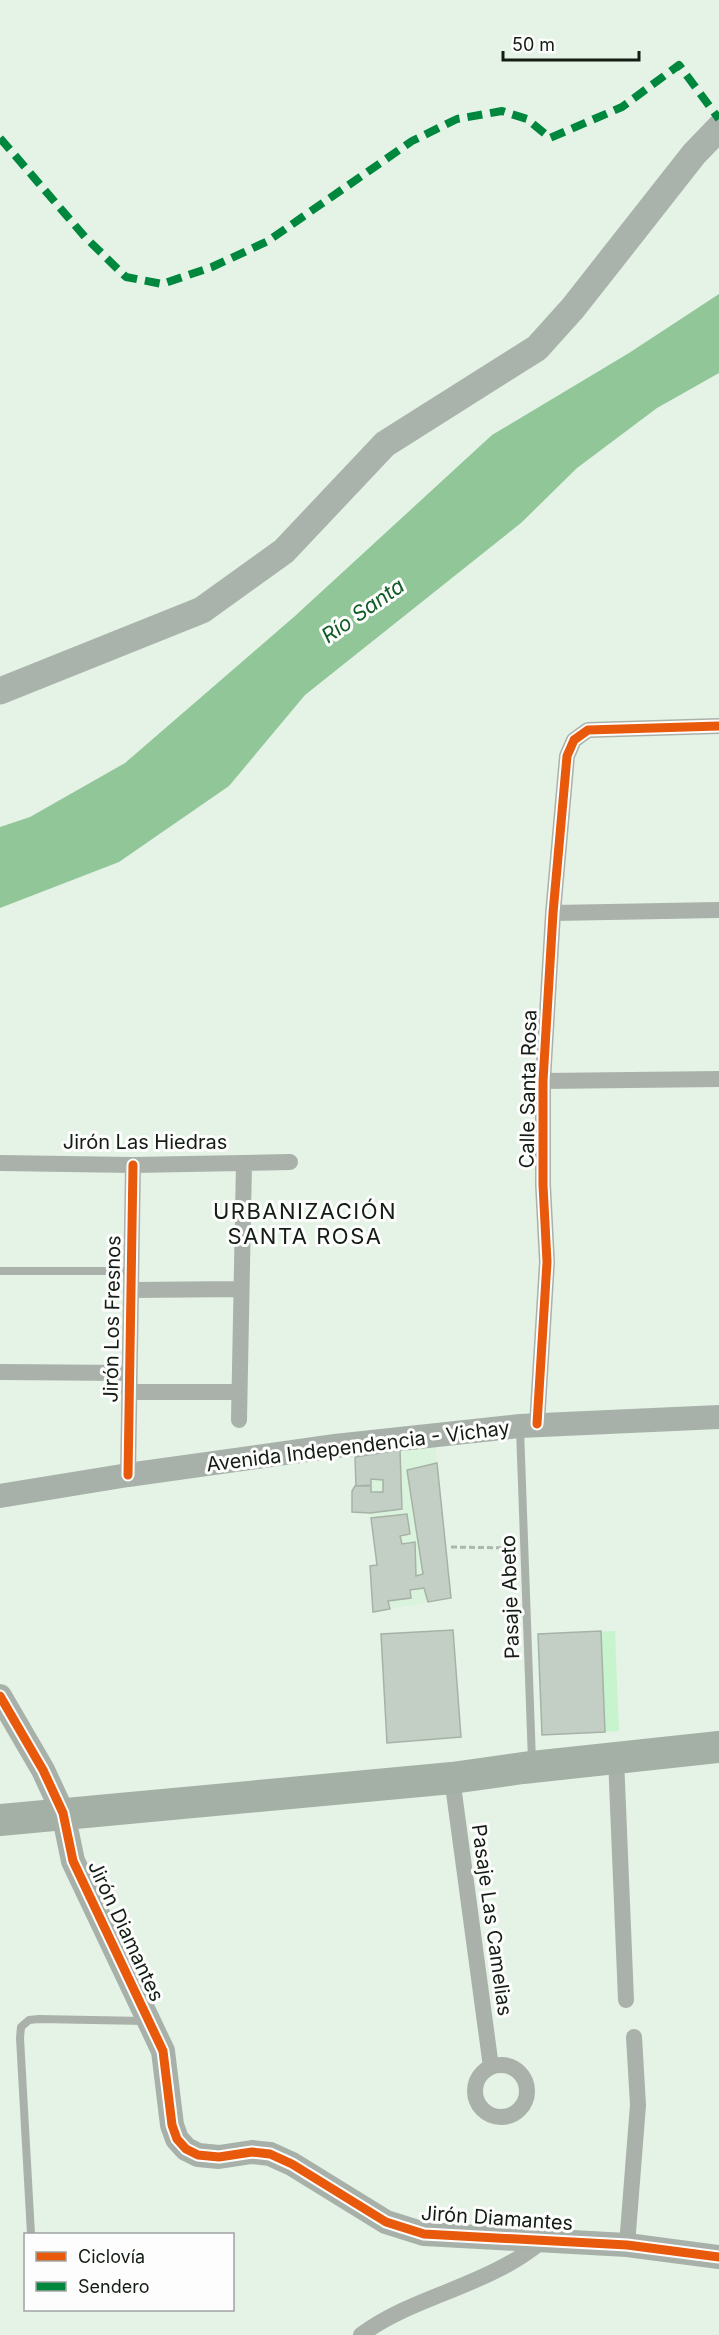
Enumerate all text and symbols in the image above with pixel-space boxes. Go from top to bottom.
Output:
scale bar [503,24,640,62]
text: 50 m [512,34,555,55]
water label: Río Santa [316,573,409,648]
street label: Calle Santa Rosa [515,1010,541,1168]
street label: Jirón Las Hiedras [63,1130,227,1154]
district label: URBANIZACIÓN SANTA ROSA [213,1198,397,1249]
street label: Jirón Los Fresnos [99,1235,125,1403]
street label: Avenida Independencia - Vichay [205,1415,511,1477]
street label: Pasaje Abeto [496,1535,524,1659]
street label: Pasaje Las Camelias [467,1823,517,2017]
street label: Jirón Diamantes [83,1857,169,2005]
street label: Jirón Diamantes [420,2201,574,2235]
legend [24,2233,234,2311]
text: Ciclovía [78,2246,145,2267]
text: Sendero [78,2276,149,2297]

